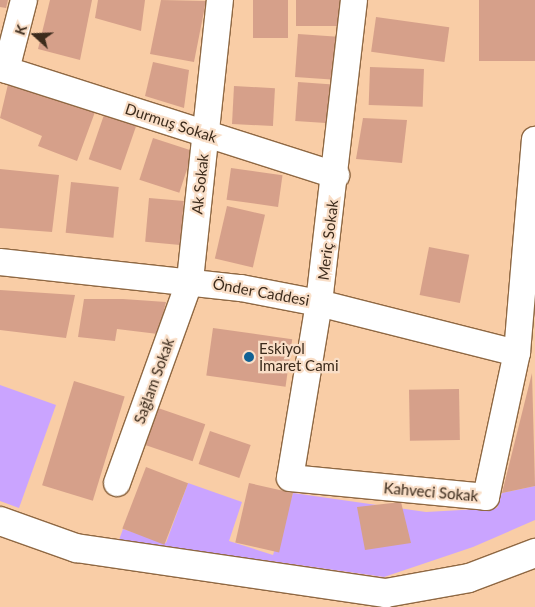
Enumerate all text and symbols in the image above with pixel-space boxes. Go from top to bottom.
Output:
north arrow [10,10,60,60]
text: K [11,22,30,37]
street label: Durmuş Sokak [123,100,219,146]
street label: Ak Sokak [188,153,212,215]
street label: Meriç Sokak [314,199,342,281]
street label: Önder Caddesi [211,275,311,309]
street label: Sağlam Sokak [130,336,178,426]
place label: Eskiyol İmaret Cami [259,339,339,374]
marker: Eskiyol İmaret Cami [243,351,255,363]
street label: Kahveci Sokak [383,479,479,505]

